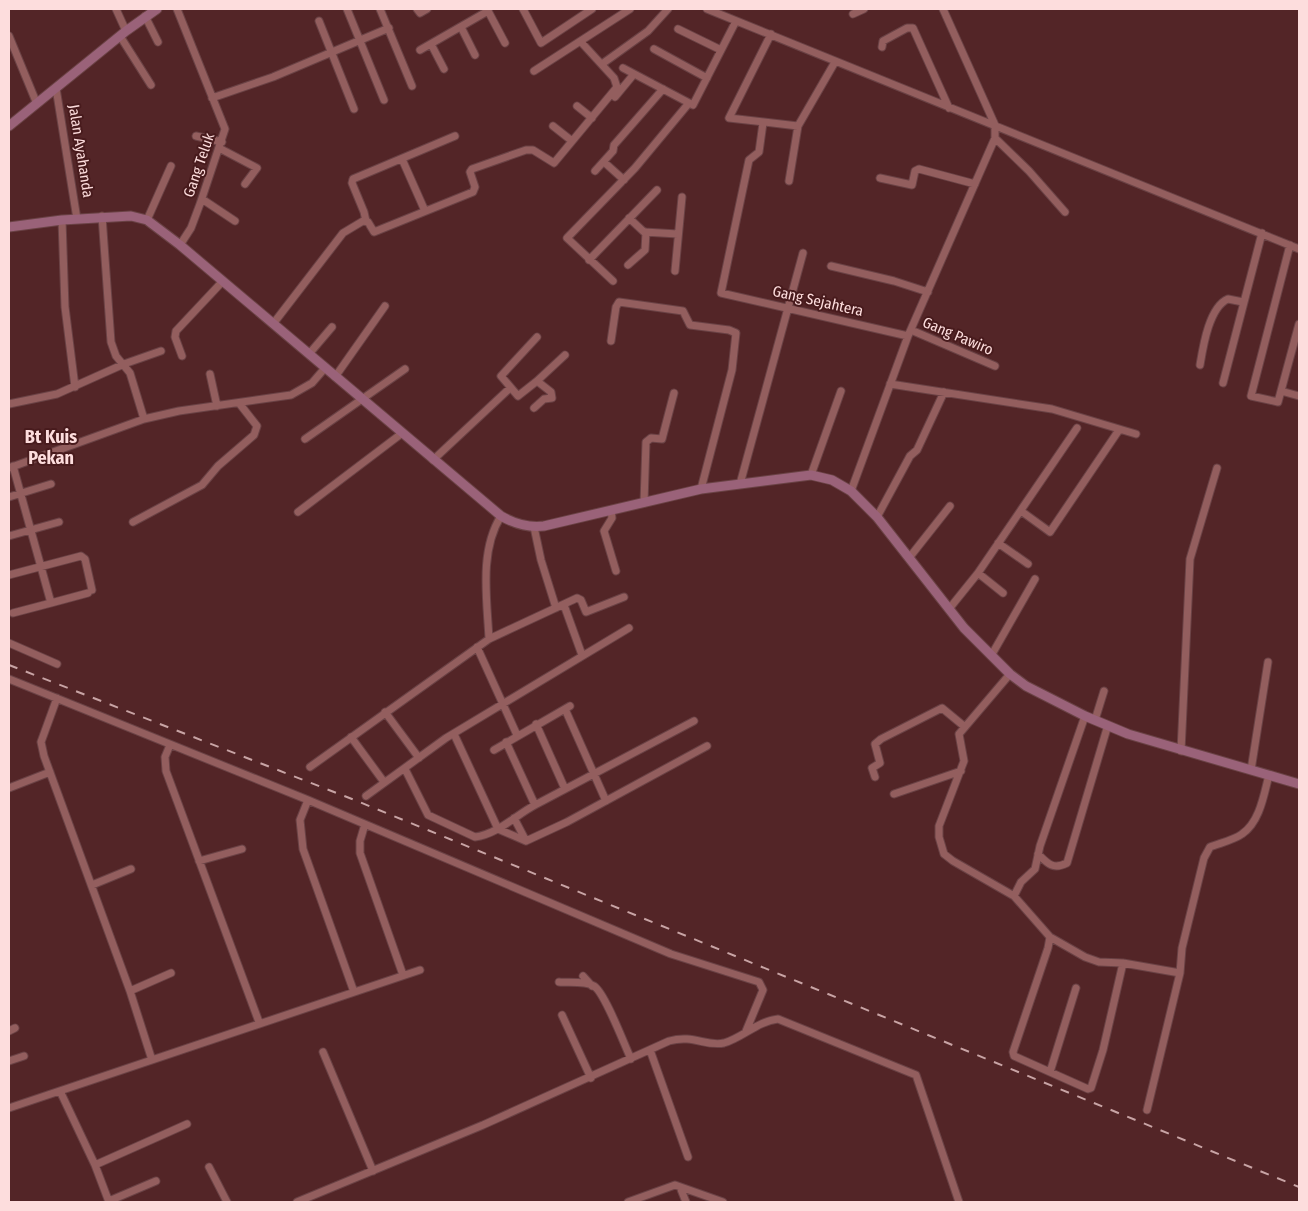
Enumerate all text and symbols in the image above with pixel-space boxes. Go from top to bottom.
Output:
street label: Jalan Ayahanda [65,103,97,199]
street label: Gang Teluk [180,131,218,199]
street label: Gang Sejahtera [771,282,865,320]
street label: Gang Pawiro [920,313,996,359]
district label: Bt Kuis Pekan [25,426,77,469]

